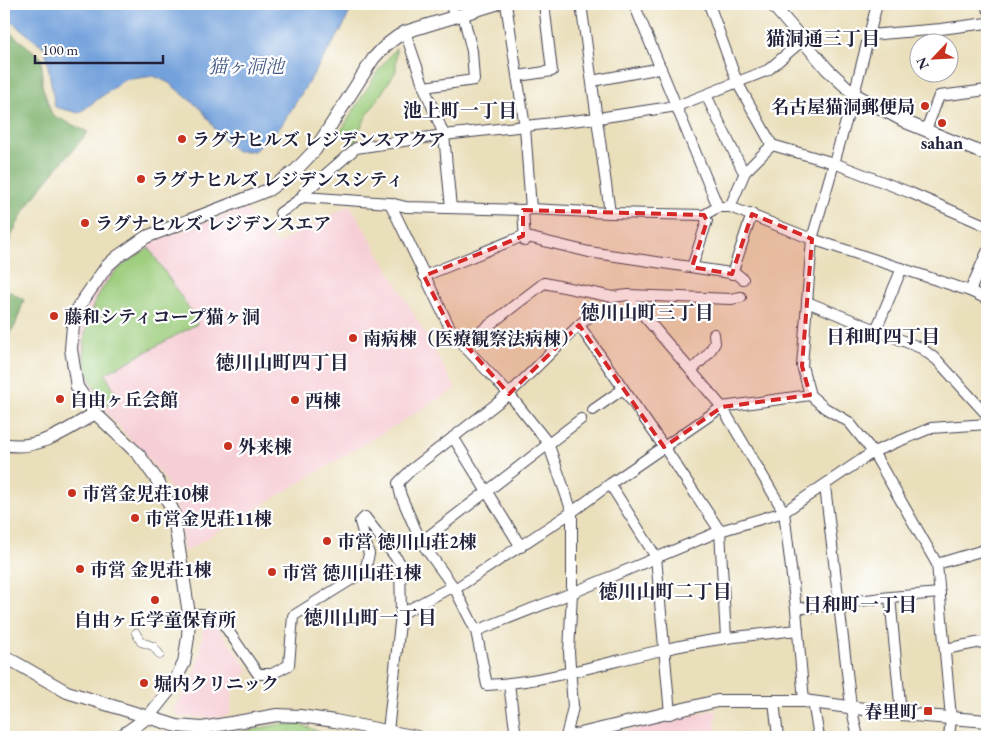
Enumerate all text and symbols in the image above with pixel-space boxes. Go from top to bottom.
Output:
district label: 猫洞通三丁目 [766,26,880,51]
scale bar [35,32,162,64]
north arrow [908,32,958,82]
text: 100 m [42,40,79,59]
water label: 猫ヶ洞池 [208,54,286,79]
text: N [911,54,933,72]
place label: 名古屋猫洞郵便局 [771,95,915,118]
district label: 池上町一丁目 [403,98,517,123]
marker: 名古屋猫洞郵便局 [919,100,931,112]
marker: sahan [936,117,948,129]
place label: ラグナヒルズ レジデンスアクア [192,128,446,151]
place label: sahan [921,131,963,154]
marker: ラグナヒルズ レジデンスアクア [176,133,188,145]
place label: ラグナヒルズ レジデンスシティ [151,168,404,191]
marker: ラグナヒルズ レジデンスシティ [135,173,147,185]
place label: ラグナヒルズ レジデンスエア [95,212,331,235]
marker: ラグナヒルズ レジデンスエア [79,217,91,229]
district label: 徳川山町三丁目 [580,300,714,325]
place label: 藤和シティコープ猫ヶ洞 [64,305,260,328]
marker: 藤和シティコープ猫ヶ洞 [48,310,60,322]
district label: 日和町四丁目 [826,324,940,349]
place label: 南病棟（医療観察法病棟） [363,327,579,350]
marker: 南病棟（医療観察法病棟） [347,332,359,344]
district label: 徳川山町四丁目 [215,350,349,375]
place label: 自由ヶ丘会館 [70,388,178,411]
place label: 西棟 [305,389,341,412]
marker: 自由ヶ丘会館 [54,393,66,405]
marker: 西棟 [289,394,301,406]
place label: 外来棟 [238,435,292,458]
marker: 外来棟 [222,440,234,452]
place label: 市営金児荘10棟 [82,482,209,505]
marker: 市営金児荘10棟 [66,487,78,499]
place label: 市営金児荘11棟 [145,507,272,530]
marker: 市営金児荘11棟 [129,512,141,524]
place label: 市営 徳川山荘2棟 [337,530,477,553]
marker: 市営 徳川山荘2棟 [321,535,333,547]
place label: 市営 金児荘1棟 [90,558,212,581]
place label: 市営 徳川山荘1棟 [282,561,422,584]
marker: 市営 金児荘1棟 [74,563,86,575]
marker: 市営 徳川山荘1棟 [266,566,278,578]
district label: 徳川山町二丁目 [598,579,732,604]
district label: 日和町一丁目 [803,592,917,617]
marker: 自由ヶ丘学童保育所 [149,594,161,606]
district label: 徳川山町一丁目 [303,605,437,630]
place label: 自由ヶ丘学童保育所 [74,608,236,631]
place label: 堀内クリニック [154,672,279,695]
marker: 堀内クリニック [138,677,150,689]
place label: 春里町 [864,700,918,723]
marker: 春里町 [922,705,934,717]

